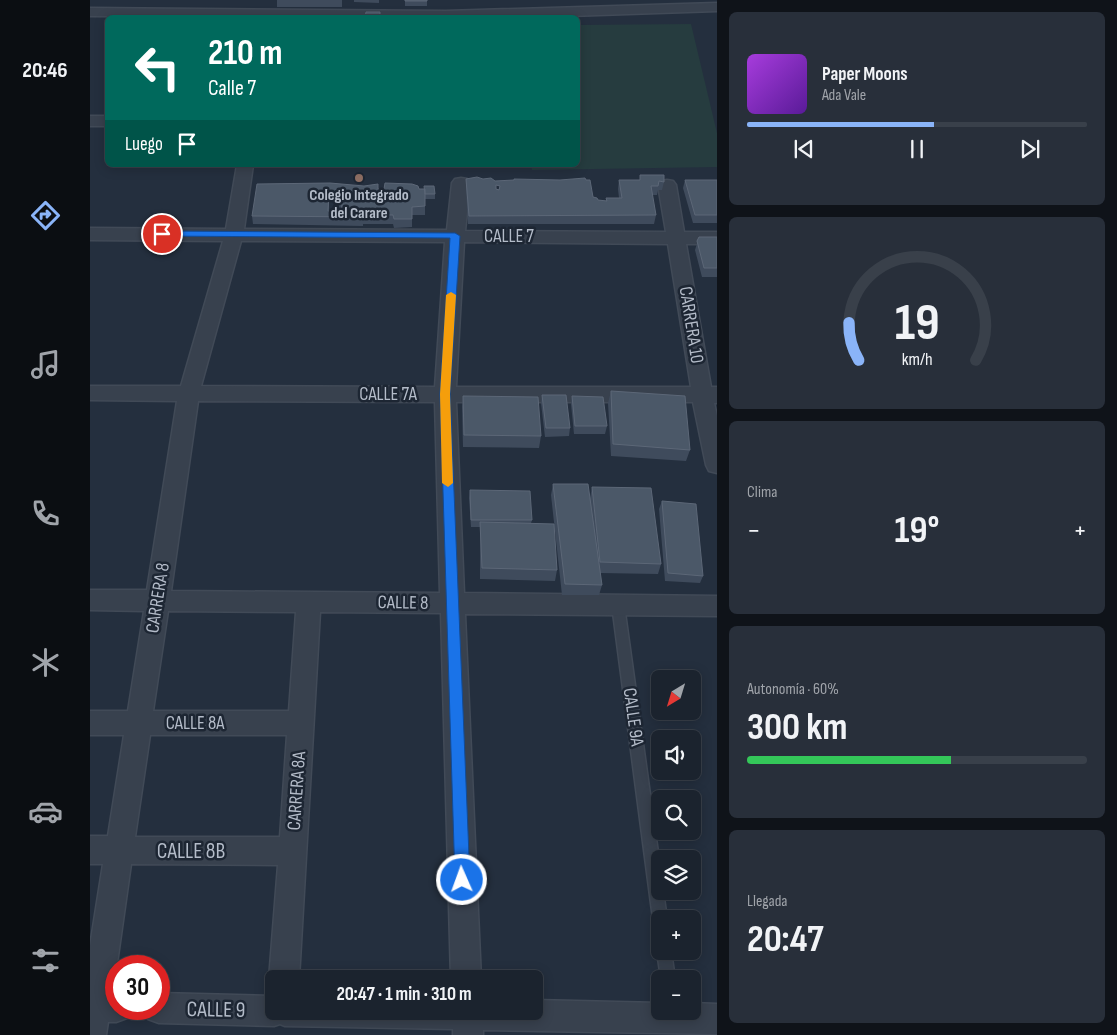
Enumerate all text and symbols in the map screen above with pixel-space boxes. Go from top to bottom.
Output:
text: 210 m [208,32,282,75]
icon: left [125,35,190,100]
text: 20:46 [22,57,68,84]
text: Paper Moons [822,63,908,86]
text: Calle 7 [208,75,256,102]
text: Ada Vale [822,86,866,105]
icon: arrive [173,130,201,158]
text: Luego [125,133,163,156]
icon: previous [790,135,818,163]
icon: pause [903,135,931,163]
icon: next [1016,135,1044,163]
marker: Colegio Integrado del Carare [353,172,365,184]
place label: Colegio Integrado del Carare [309,186,409,223]
icon: directions [28,198,63,233]
pin [141,213,183,255]
icon: arrive [148,220,176,248]
street label: CALLE 7 [484,225,534,248]
street label: CARRERA 10 [674,285,708,365]
text: 19 [894,292,940,355]
icon: music [28,347,63,382]
text: km/h [902,349,932,370]
street label: CALLE 7A [359,383,418,406]
text: Clima [747,483,777,502]
icon: phone [28,496,63,531]
text: 19° [895,508,939,553]
text: − [747,514,761,547]
text: + [1073,514,1087,547]
street label: CARRERA 8 [141,561,175,635]
street label: CALLE 8 [377,591,429,615]
icon: climate [28,645,63,680]
north arrow [651,670,701,720]
map controls [651,670,701,1020]
text: Autonomía · 60% [747,680,839,699]
street label: CALLE 9A [618,686,649,749]
text: 300 km [747,705,847,750]
street label: CALLE 8A [166,712,225,735]
button: sound [651,730,701,780]
street label: CARRERA 8A [283,750,311,831]
button: search [651,790,701,840]
icon: car [28,794,63,829]
street label: CALLE 8B [157,838,225,865]
button: layers [651,850,701,900]
position arrow [435,853,487,905]
text: Llegada [747,892,788,911]
button: + [651,910,701,960]
text: 20:47 [747,917,823,962]
icon: filters [28,943,63,978]
speed limit sign: 30 [105,955,170,1020]
button: − [651,970,701,1020]
text: 20:47 · 1 min · 310 m [336,983,472,1006]
street label: CALLE 9 [186,996,246,1024]

